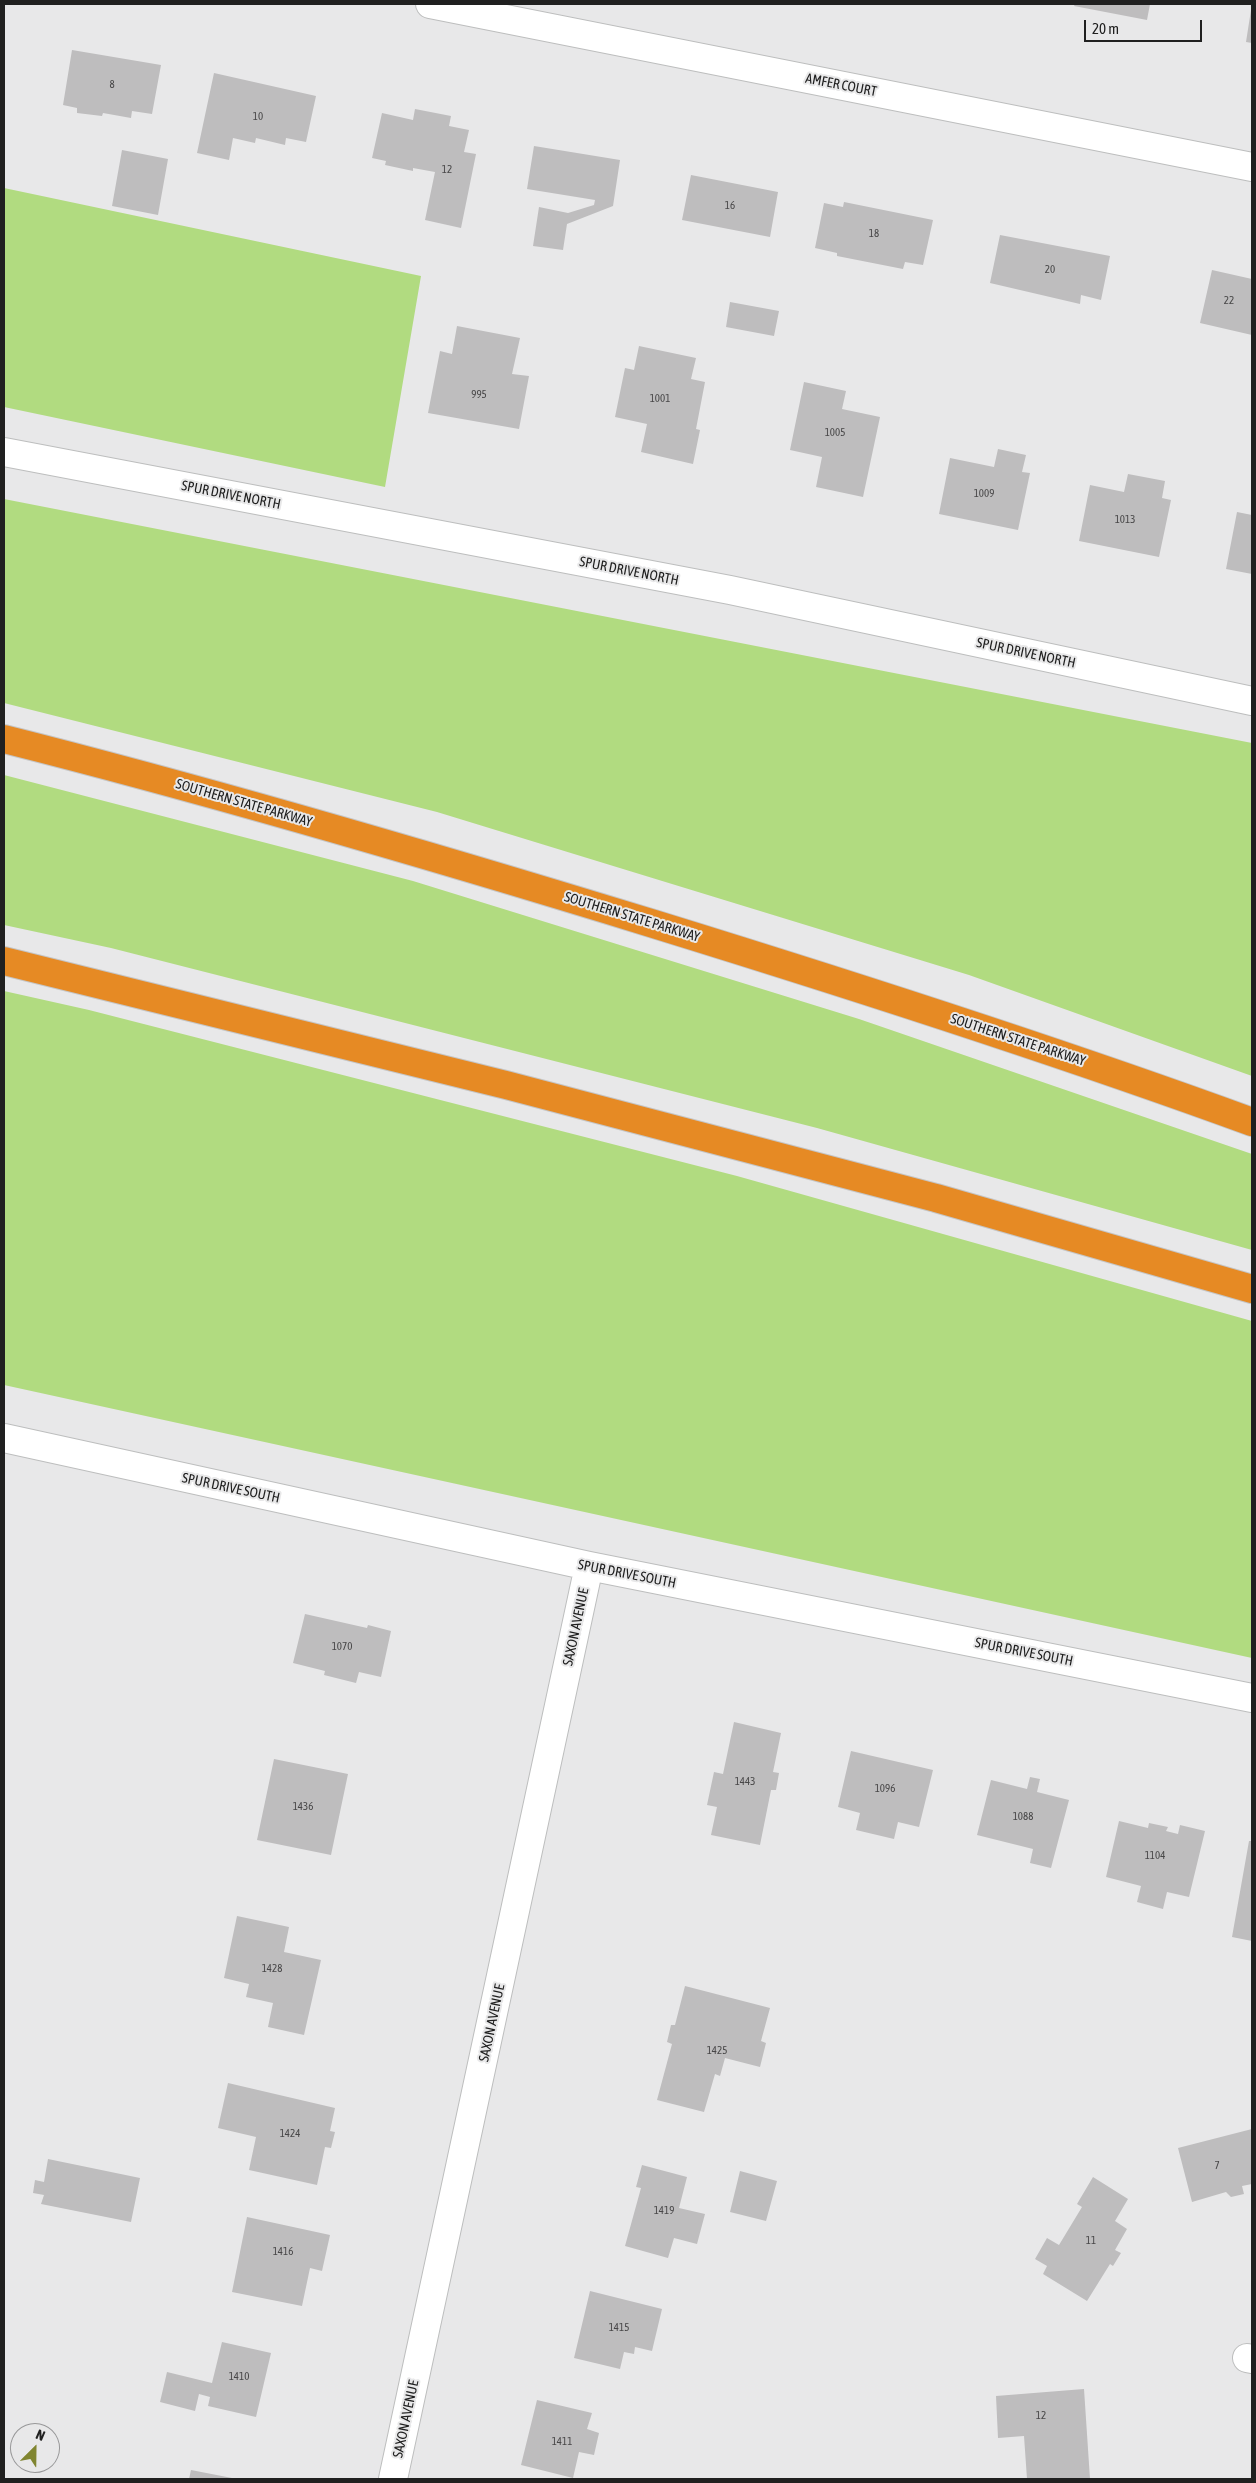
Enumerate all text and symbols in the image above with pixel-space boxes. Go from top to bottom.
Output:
scale bar [1086,10,1204,42]
text: 20 m [1092,20,1119,37]
street label: AMFER COURT [804,70,878,100]
house number: 8 [109,78,115,92]
house number: 10 [253,110,263,124]
house number: 12 [442,163,452,177]
house number: 16 [725,199,735,213]
house number: 18 [869,227,879,241]
house number: 20 [1045,263,1055,277]
house number: 22 [1224,294,1234,308]
house number: 995 [471,388,487,402]
house number: 1001 [650,392,670,406]
house number: 1005 [825,426,845,440]
street label: SPUR DRIVE NORTH [180,477,282,513]
house number: 1009 [974,487,994,501]
house number: 1013 [1115,513,1135,527]
street label: SPUR DRIVE NORTH [578,553,680,589]
street label: SPUR DRIVE NORTH [975,634,1077,672]
street label: SOUTHERN STATE PARKWAY [174,776,314,830]
street label: SOUTHERN STATE PARKWAY [562,888,702,946]
street label: SOUTHERN STATE PARKWAY [948,1010,1088,1070]
street label: SPUR DRIVE SOUTH [181,1469,281,1507]
street label: SPUR DRIVE SOUTH [576,1556,678,1592]
street label: SAXON AVENUE [560,1587,592,1667]
street label: SPUR DRIVE SOUTH [973,1634,1075,1670]
house number: 1070 [332,1640,352,1654]
house number: 1443 [735,1775,755,1789]
house number: 1096 [875,1782,895,1796]
house number: 1436 [293,1800,313,1814]
house number: 1088 [1013,1810,1033,1824]
house number: 1104 [1145,1849,1165,1863]
house number: 1428 [262,1962,282,1976]
street label: SAXON AVENUE [476,1983,508,2063]
house number: 1425 [707,2044,727,2058]
house number: 1424 [280,2127,300,2141]
house number: 7 [1214,2159,1220,2173]
house number: 1419 [654,2204,674,2218]
house number: 11 [1086,2234,1096,2248]
house number: 1416 [273,2245,293,2259]
house number: 1415 [609,2321,629,2335]
house number: 1410 [229,2370,249,2384]
street label: SAXON AVENUE [390,2379,422,2459]
house number: 12 [1036,2409,1046,2423]
north arrow [10,2423,60,2473]
text: N [34,2426,47,2444]
house number: 1411 [552,2435,572,2449]

